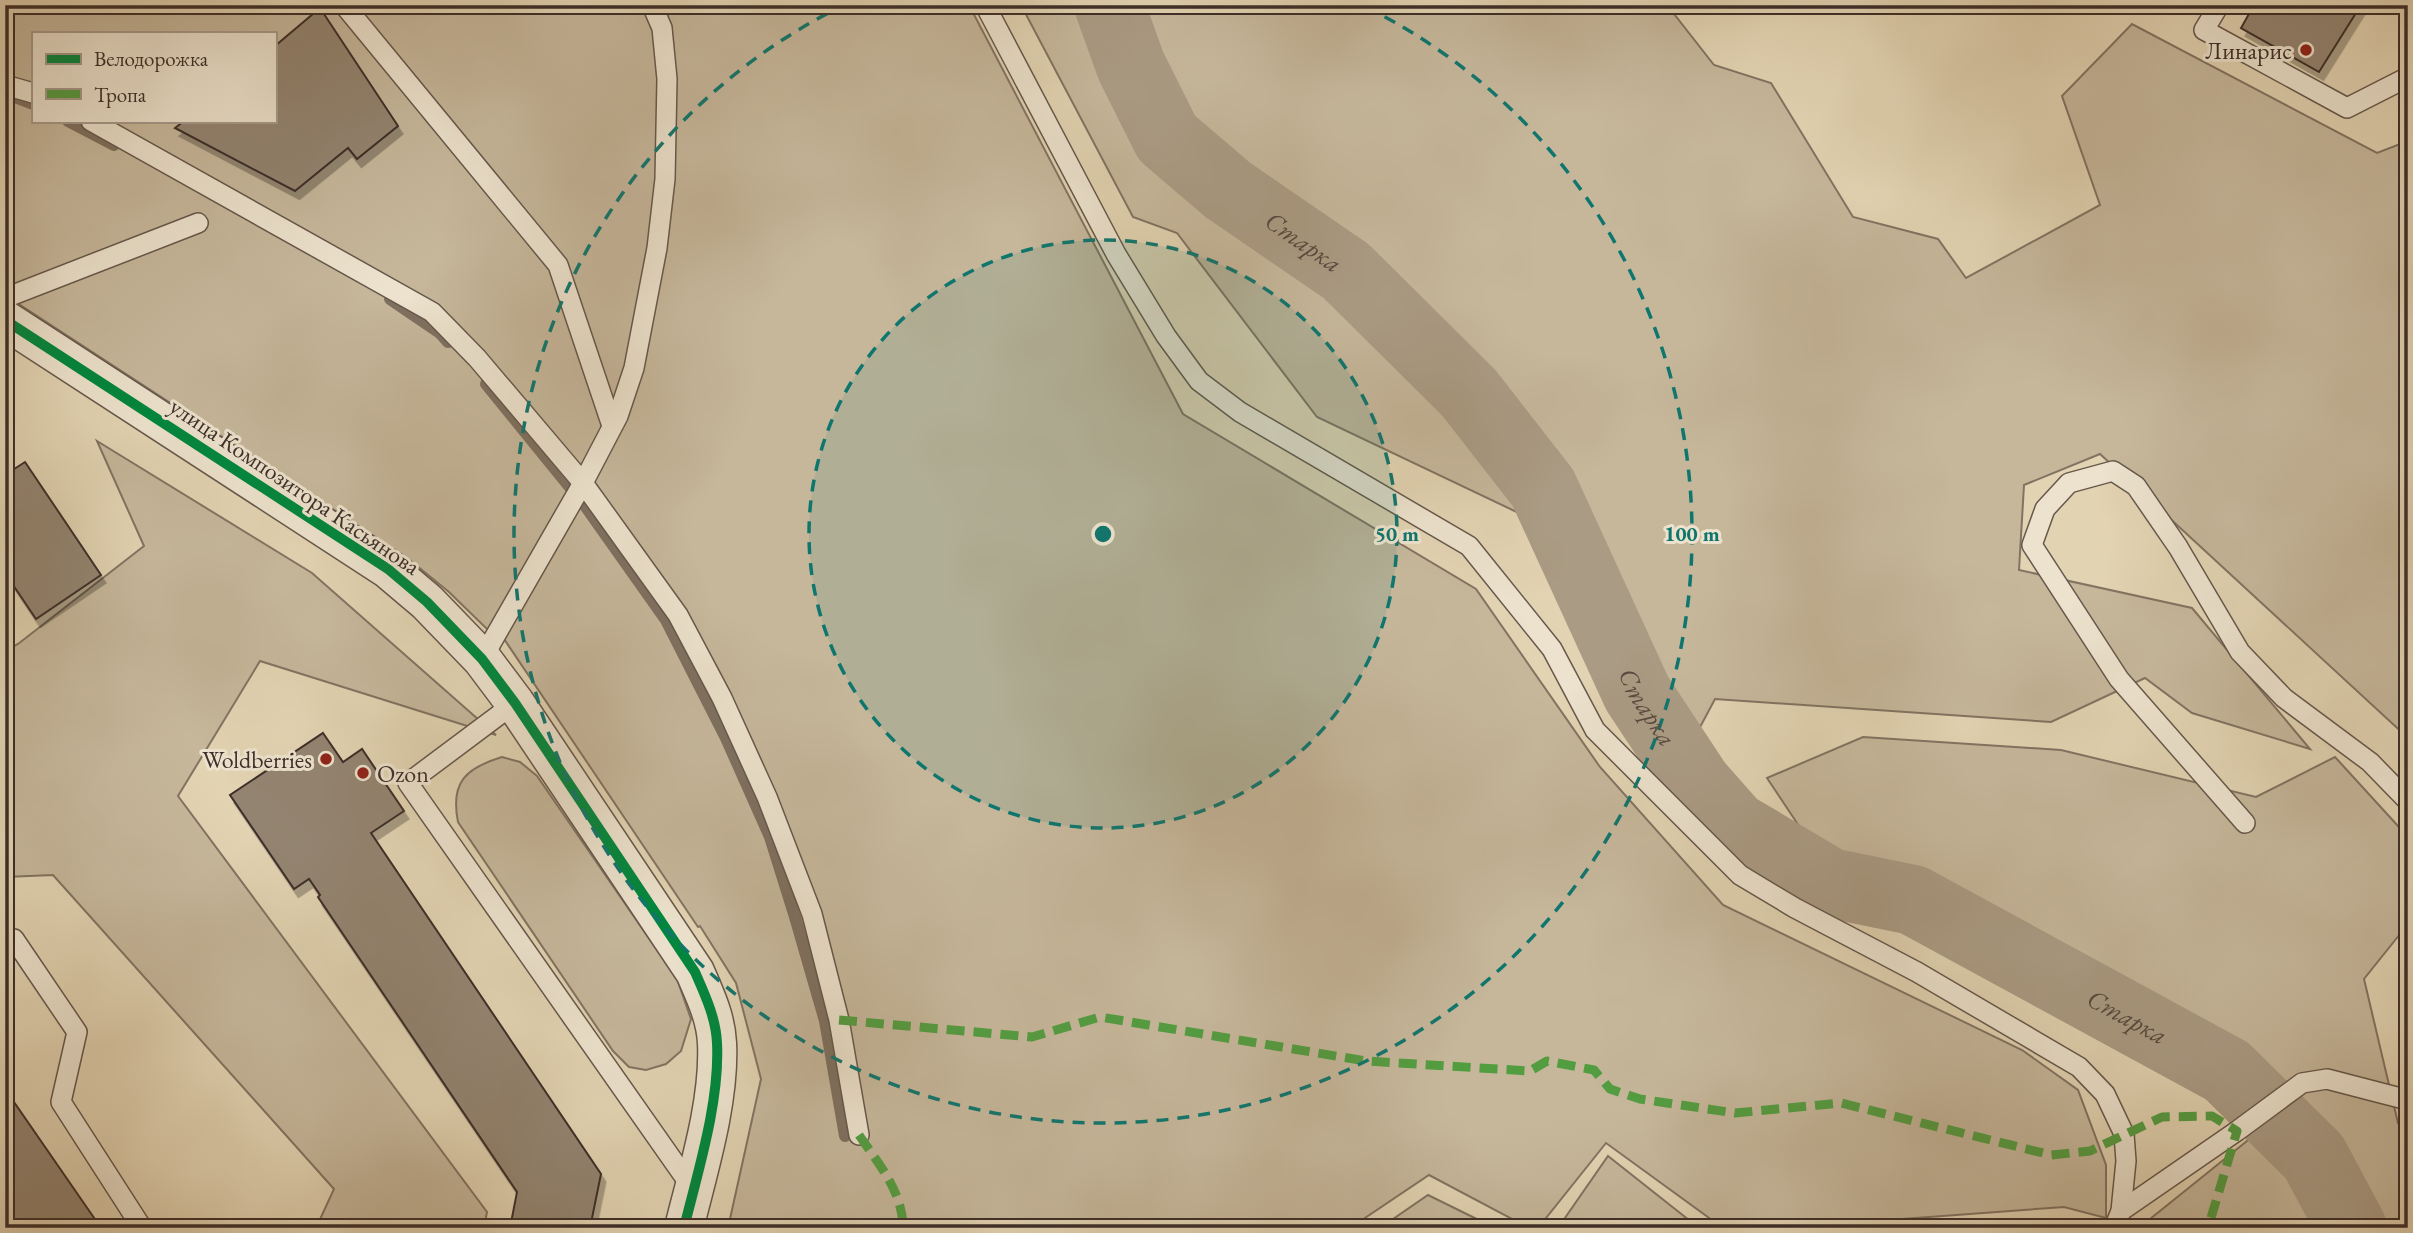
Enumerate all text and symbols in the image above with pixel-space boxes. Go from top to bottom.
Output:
legend [32,32,276,122]
place label: Линарис [2205,35,2292,66]
marker: Линарис [2298,42,2314,58]
text: Велодорожка [94,45,209,72]
text: Тропа [94,81,147,108]
water label: Старка [1258,203,1349,280]
street label: улица Композитора Касьянова [164,390,427,582]
text: 50 m [1375,520,1419,547]
text: 100 m [1664,520,1720,547]
centre of rings [1091,522,1115,546]
water label: Старка [1611,662,1684,753]
place label: Woldberries [202,744,312,775]
marker: Woldberries [318,751,334,767]
place label: Ozon [377,758,429,789]
marker: Ozon [355,765,371,781]
water label: Старка [2081,981,2173,1052]

